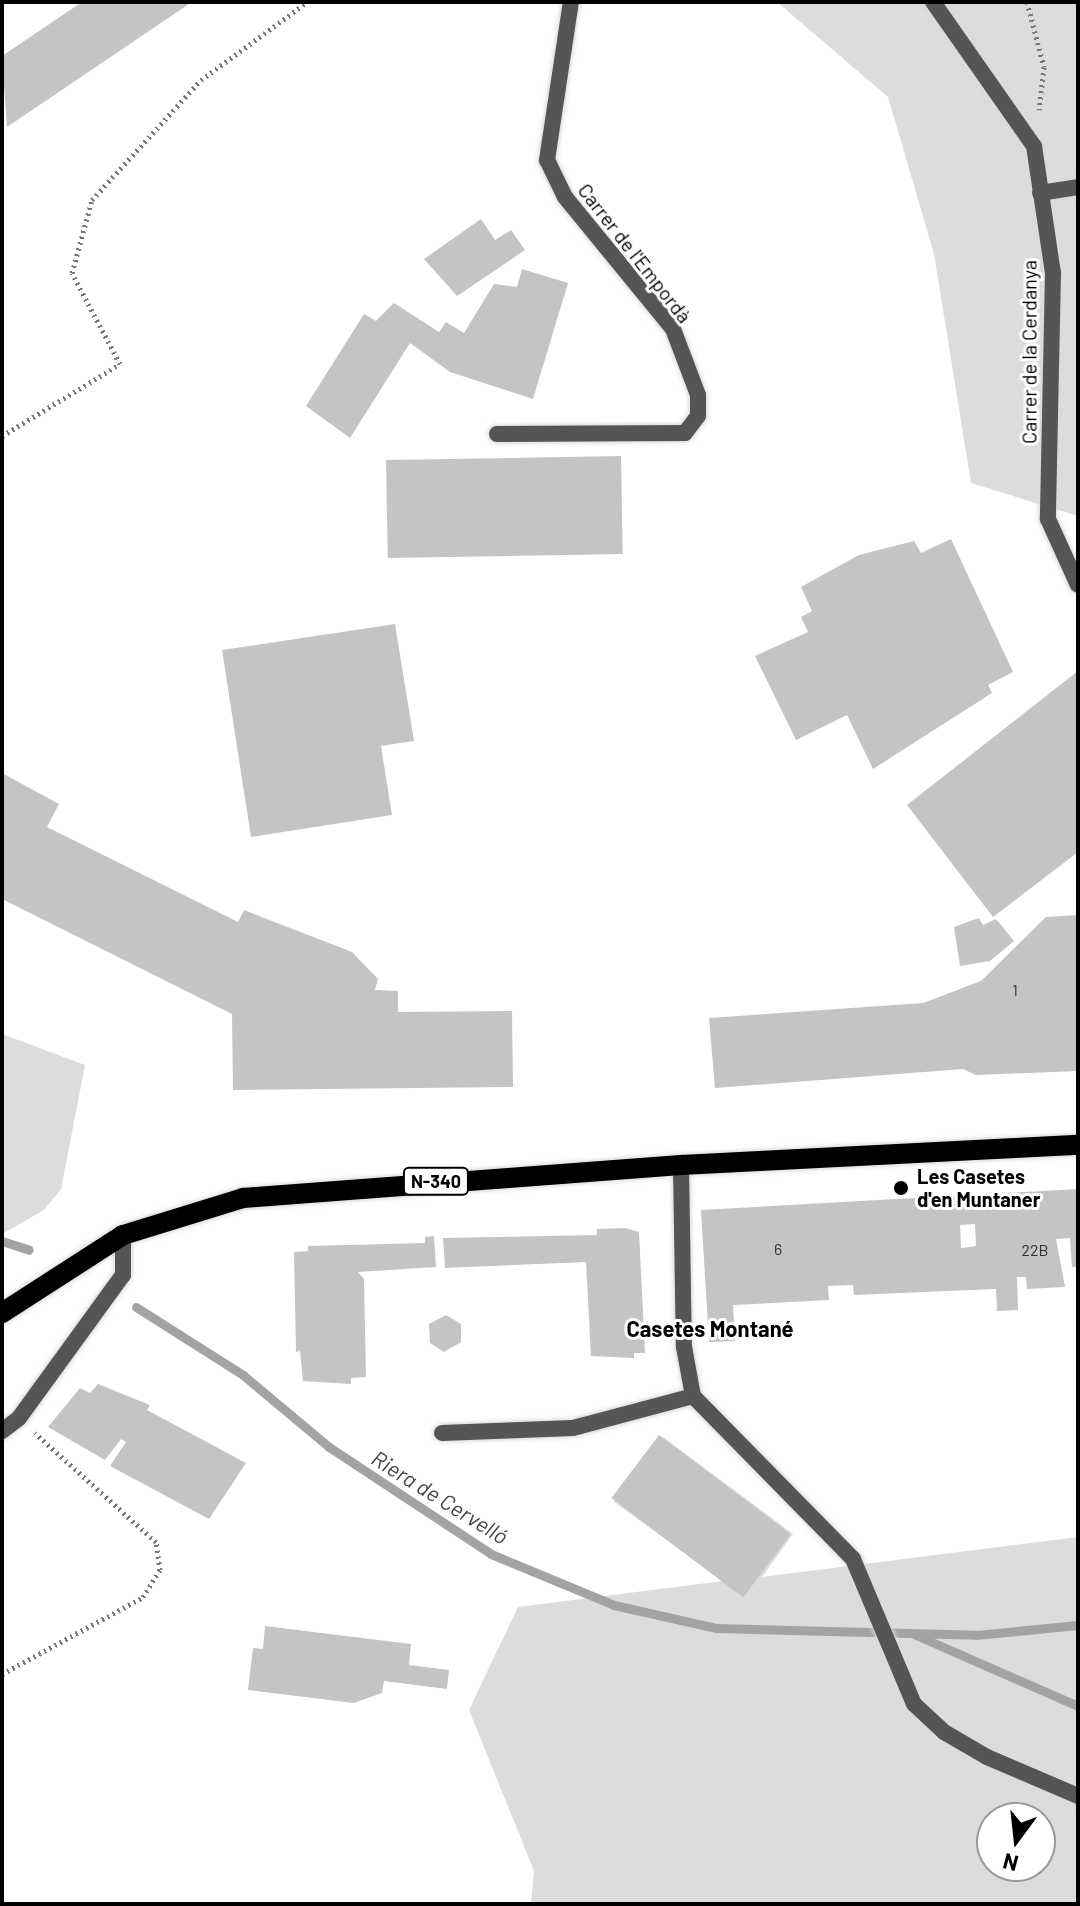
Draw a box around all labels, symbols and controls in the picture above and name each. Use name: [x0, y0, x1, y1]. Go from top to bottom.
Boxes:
street label: Carrer de l'Empordà: [573, 179, 697, 327]
street label: Carrer de la Cerdanya: [1017, 260, 1041, 444]
house number: 1: [1012, 980, 1018, 1000]
place label: Les Casetes d'en Muntaner: [917, 1164, 1040, 1211]
road number: N-340: [402, 1167, 470, 1195]
marker: Les Casetes d'en Muntaner: [892, 1179, 910, 1197]
house number: 6: [774, 1239, 782, 1259]
house number: 22B: [1021, 1240, 1049, 1260]
district label: Casetes Montané: [626, 1316, 794, 1342]
water label: Riera de Cervelló: [367, 1445, 513, 1549]
north arrow: [976, 1802, 1056, 1882]
text: N: [1000, 1849, 1021, 1878]

